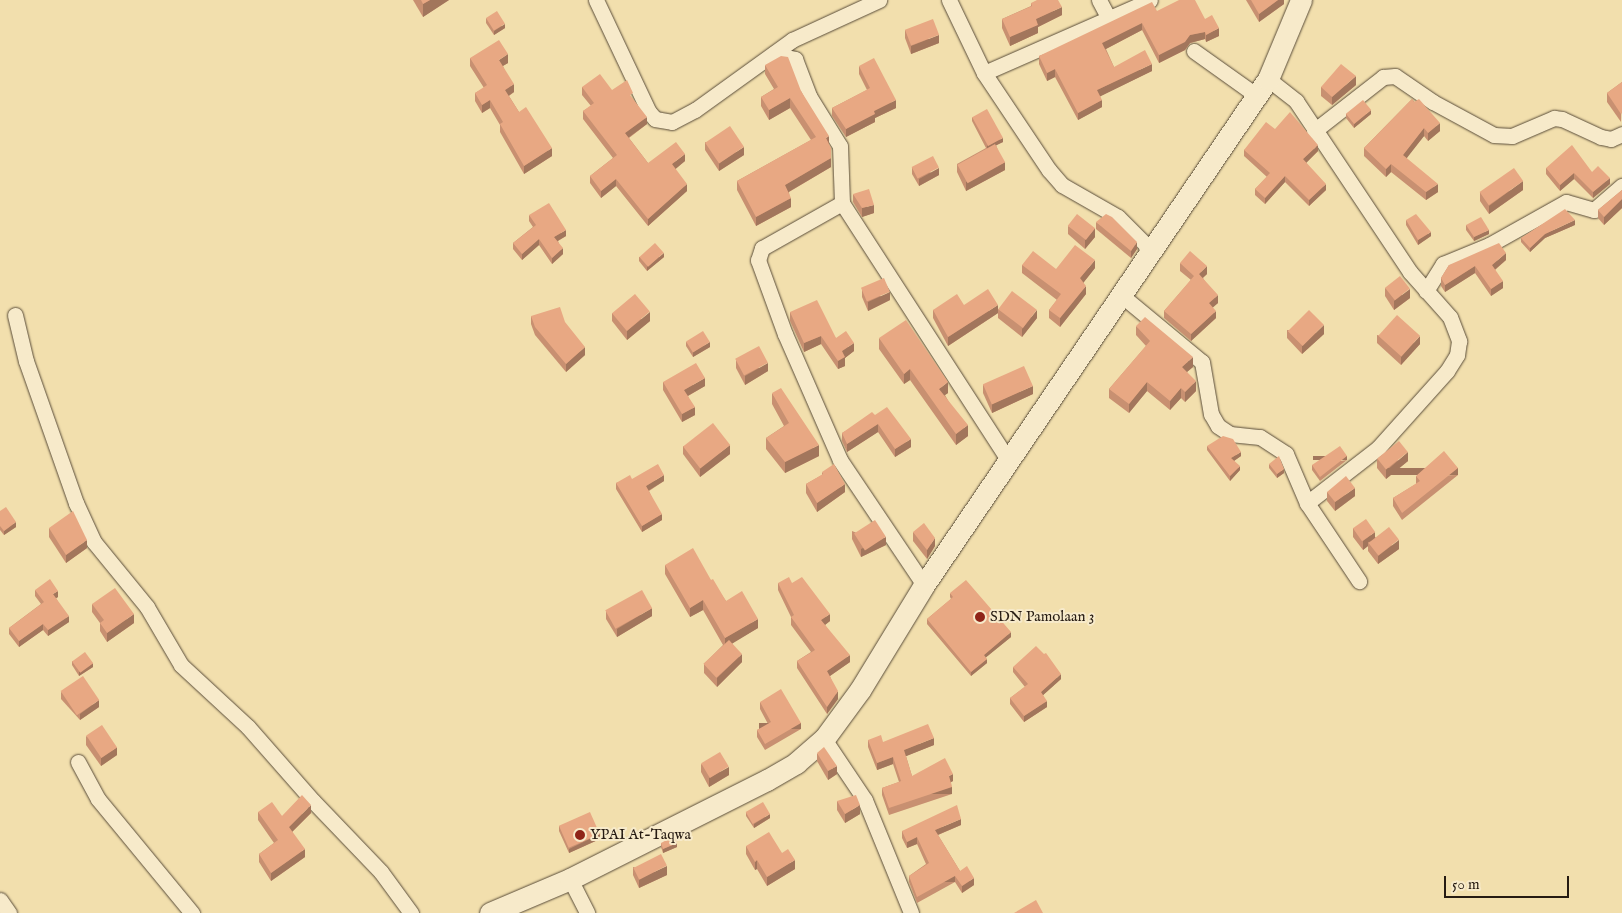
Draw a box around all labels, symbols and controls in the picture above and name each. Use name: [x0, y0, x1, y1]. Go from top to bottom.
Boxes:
place label: SDN Pamolaan 3: [990, 608, 1094, 626]
marker: SDN Pamolaan 3: [974, 611, 986, 623]
place label: YPAI At-Taqwa: [590, 826, 691, 844]
marker: YPAI At-Taqwa: [574, 829, 586, 841]
scale bar: [1447, 866, 1572, 898]
text: 50 m: [1452, 875, 1480, 894]

